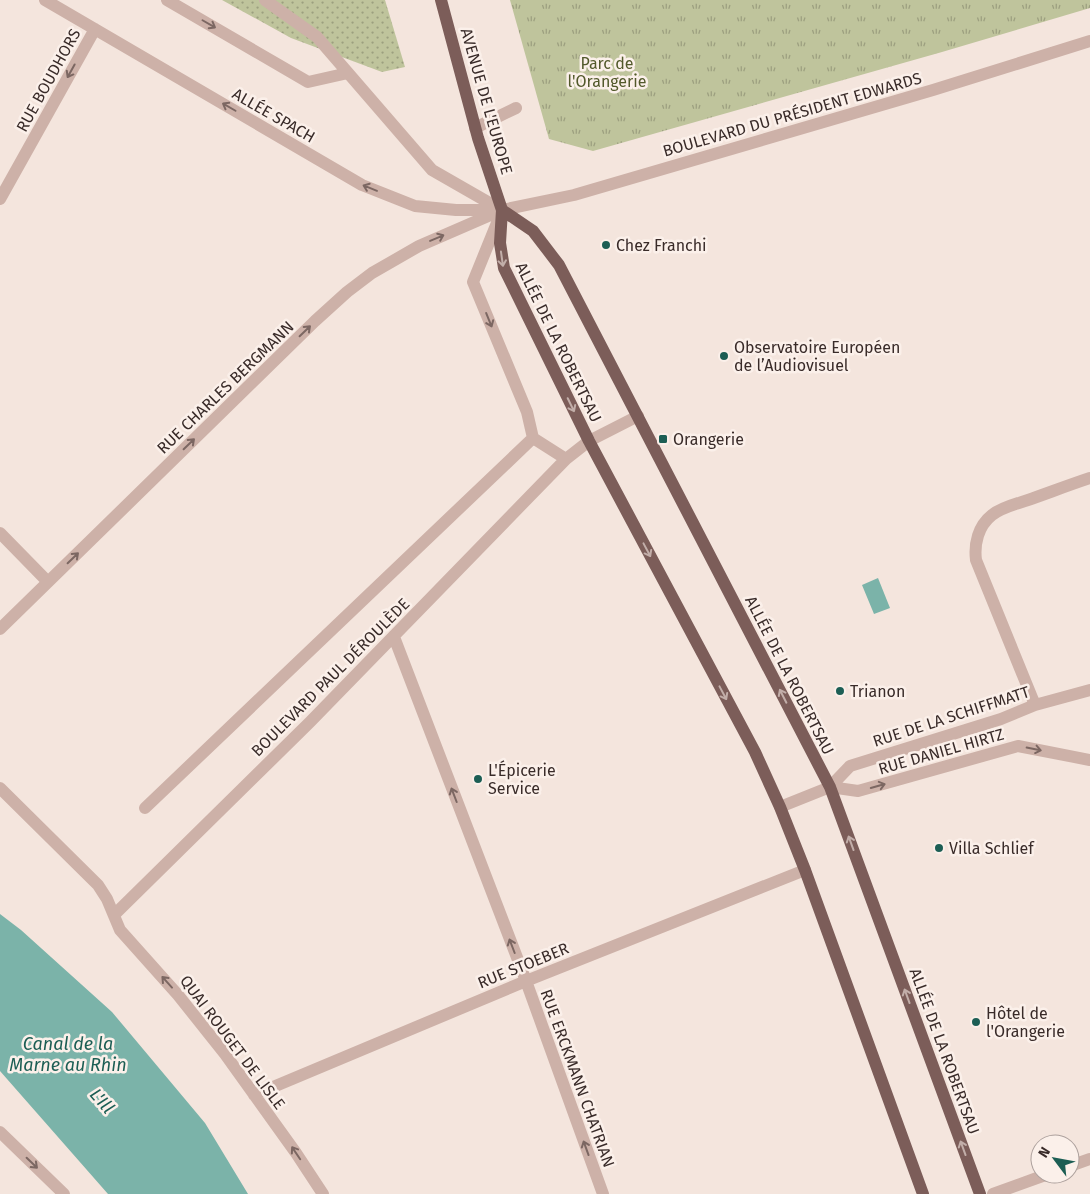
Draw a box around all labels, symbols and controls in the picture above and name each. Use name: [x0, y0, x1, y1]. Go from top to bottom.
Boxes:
one-way arrow: [202, 20, 216, 30]
street label: RUE BOUDHORS: [12, 25, 85, 135]
street label: AVENUE DE L'EUROPE: [457, 26, 517, 176]
park label: Parc de l'Orangerie: [568, 54, 646, 91]
one-way arrow: [66, 64, 76, 78]
street label: BOULEVARD DU PRÉSIDENT EDWARDS: [660, 67, 924, 161]
street label: ALLÉE SPACH: [229, 83, 319, 147]
one-way arrow: [223, 102, 237, 112]
one-way arrow: [363, 183, 378, 193]
one-way arrow: [429, 233, 444, 243]
place label: Chez Franchi: [616, 236, 707, 255]
marker: Chez Franchi: [600, 239, 612, 251]
one-way arrow: [498, 250, 508, 266]
street label: ALLÉE DE LA ROBERTSAU: [512, 259, 606, 425]
one-way arrow: [484, 312, 494, 327]
street label: RUE CHARLES BERGMANN: [153, 317, 298, 458]
one-way arrow: [299, 325, 311, 337]
place label: Observatoire Européen de l’Audiovisuel: [734, 338, 900, 375]
marker: Observatoire Européen de l’Audiovisuel: [718, 350, 730, 362]
one-way arrow: [567, 398, 577, 413]
place label: Orangerie: [673, 430, 744, 449]
marker: Orangerie: [657, 433, 669, 445]
one-way arrow: [183, 438, 195, 451]
one-way arrow: [642, 542, 652, 556]
one-way arrow: [66, 552, 79, 564]
street label: ALLÉE DE LA ROBERTSAU: [741, 592, 839, 758]
street label: BOULEVARD PAUL DÉROULÈDE: [247, 594, 413, 760]
place label: Trianon: [850, 682, 905, 701]
street label: RUE DE LA SCHIFFMATT: [870, 682, 1033, 751]
one-way arrow: [719, 685, 728, 700]
marker: Trianon: [834, 685, 846, 697]
one-way arrow: [778, 689, 787, 704]
street label: RUE DANIEL HIRTZ: [876, 724, 1006, 779]
one-way arrow: [1026, 744, 1042, 754]
place label: L'Épicerie Service: [488, 760, 556, 798]
marker: L'Épicerie Service: [472, 773, 484, 785]
one-way arrow: [869, 780, 885, 790]
one-way arrow: [449, 788, 458, 803]
one-way arrow: [846, 836, 855, 852]
place label: Villa Schlief: [949, 839, 1035, 858]
marker: Villa Schlief: [933, 842, 945, 854]
street label: RUE STOEBER: [475, 938, 572, 992]
one-way arrow: [507, 939, 516, 954]
street label: ALLÉE DE LA ROBERTSAU: [906, 965, 984, 1137]
street label: QUAI ROUGET DE LISLE: [176, 971, 289, 1113]
one-way arrow: [161, 975, 172, 988]
street label: RUE ERCKMANN CHATRIAN: [536, 987, 619, 1170]
one-way arrow: [902, 989, 911, 1004]
place label: Hôtel de l'Orangerie: [986, 1004, 1065, 1041]
marker: Hôtel de l'Orangerie: [970, 1016, 982, 1028]
water label: Canal de la Marne au Rhin: [9, 1033, 127, 1076]
water label: L'Ill: [85, 1084, 119, 1118]
north arrow: [1030, 1134, 1080, 1184]
one-way arrow: [581, 1141, 590, 1156]
one-way arrow: [958, 1141, 967, 1156]
text: N: [1035, 1144, 1054, 1161]
one-way arrow: [291, 1147, 301, 1161]
one-way arrow: [26, 1157, 39, 1169]

